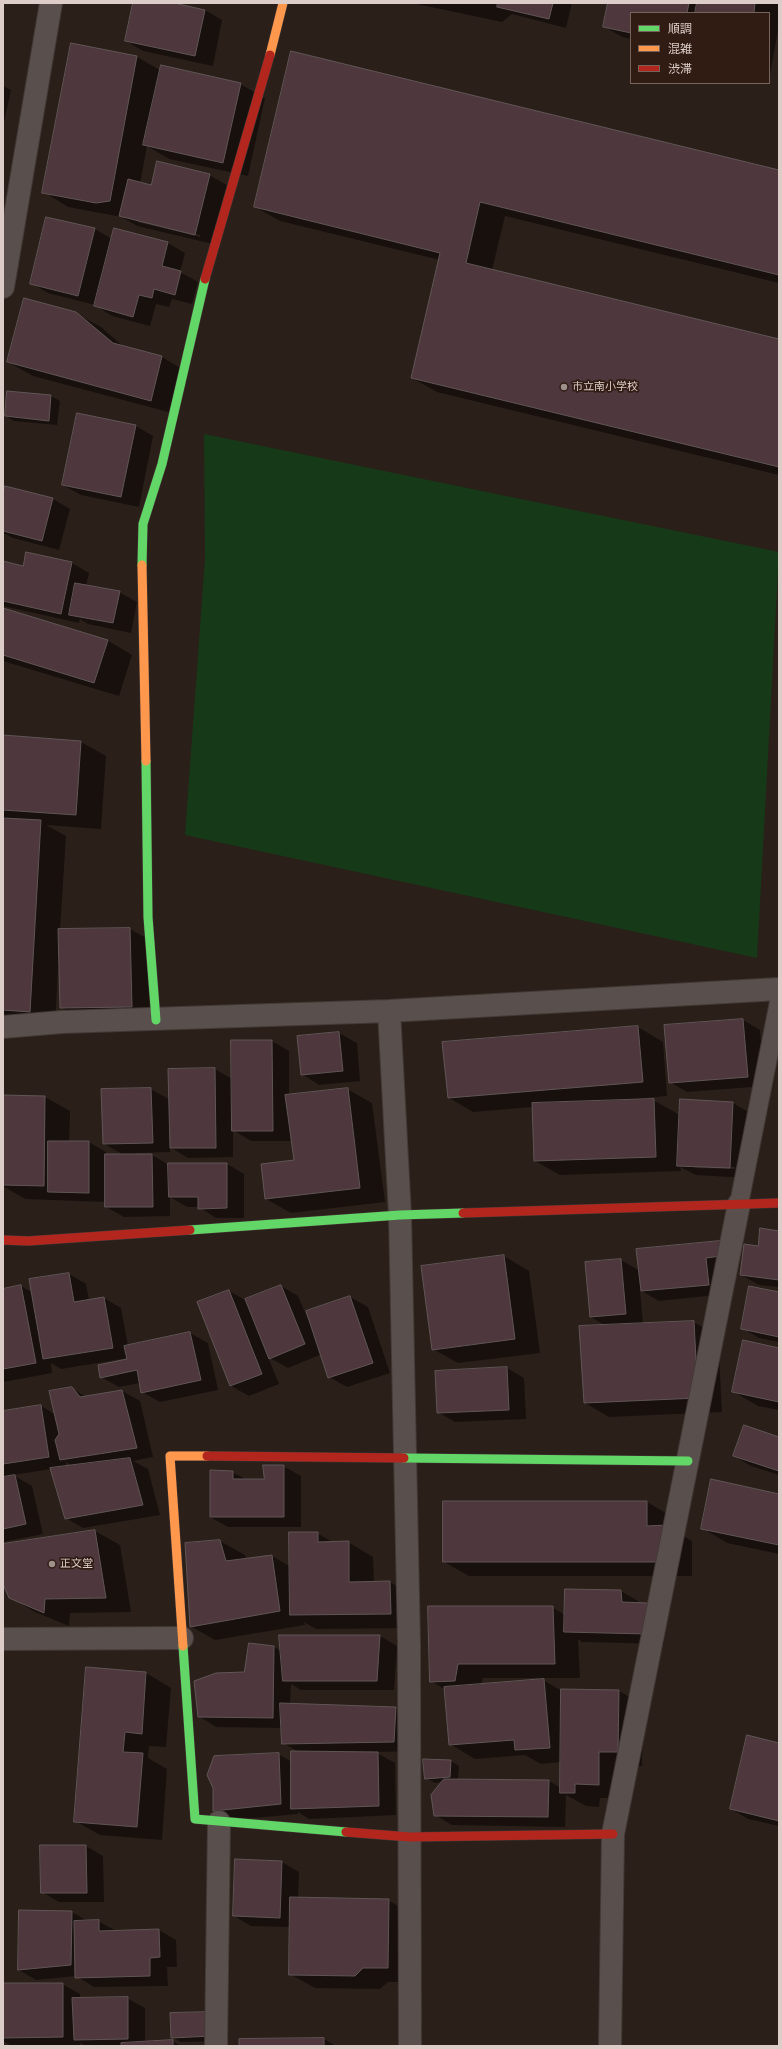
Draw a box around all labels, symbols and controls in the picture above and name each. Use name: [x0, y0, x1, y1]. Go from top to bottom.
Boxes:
legend: [630, 12, 770, 84]
text: 順調: [668, 20, 692, 37]
text: 混雑: [668, 40, 692, 57]
text: 渋滞: [668, 60, 692, 77]
place label: 市立南小学校: [572, 380, 638, 394]
marker: 市立南小学校: [559, 382, 569, 392]
place label: 正文堂: [60, 1557, 93, 1571]
marker: 正文堂: [47, 1559, 57, 1569]

